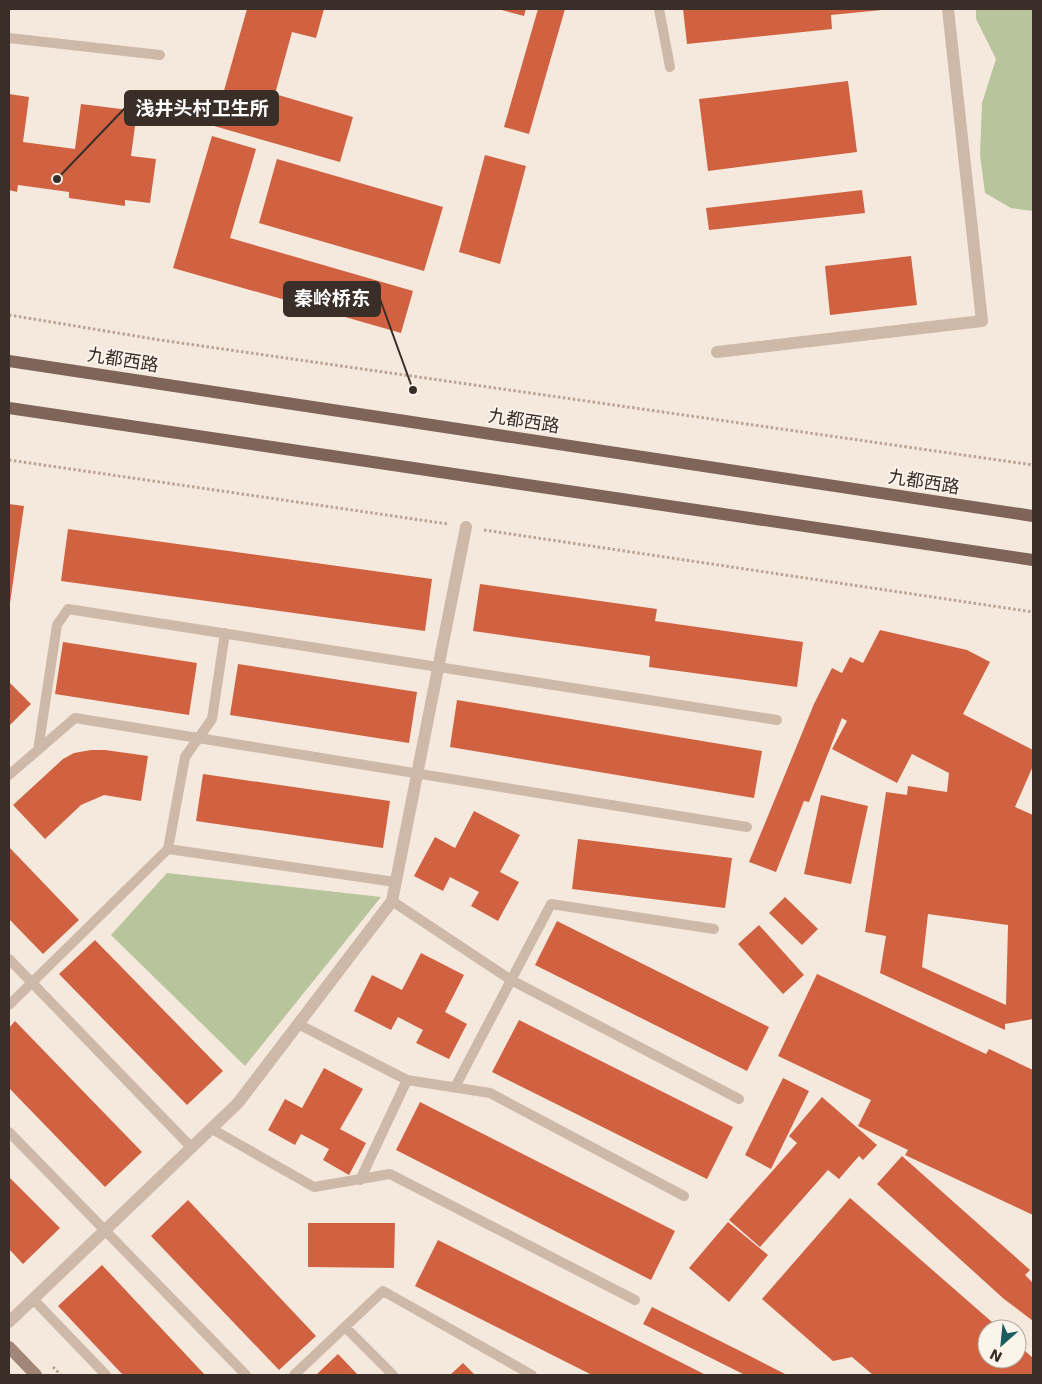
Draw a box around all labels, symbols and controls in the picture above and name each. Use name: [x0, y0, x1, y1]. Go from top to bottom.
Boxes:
callout: 浅井头村卫生所: [125, 91, 278, 125]
text: 浅井头村卫生所: [135, 97, 269, 119]
callout: 秦岭桥东: [284, 282, 380, 316]
text: 秦岭桥东: [294, 287, 370, 309]
street label: 九都西路: [86, 344, 160, 376]
street label: 九都西路: [487, 405, 561, 437]
street label: 九都西路: [887, 466, 961, 498]
north arrow: [977, 1319, 1027, 1369]
text: N: [987, 1346, 1005, 1365]

